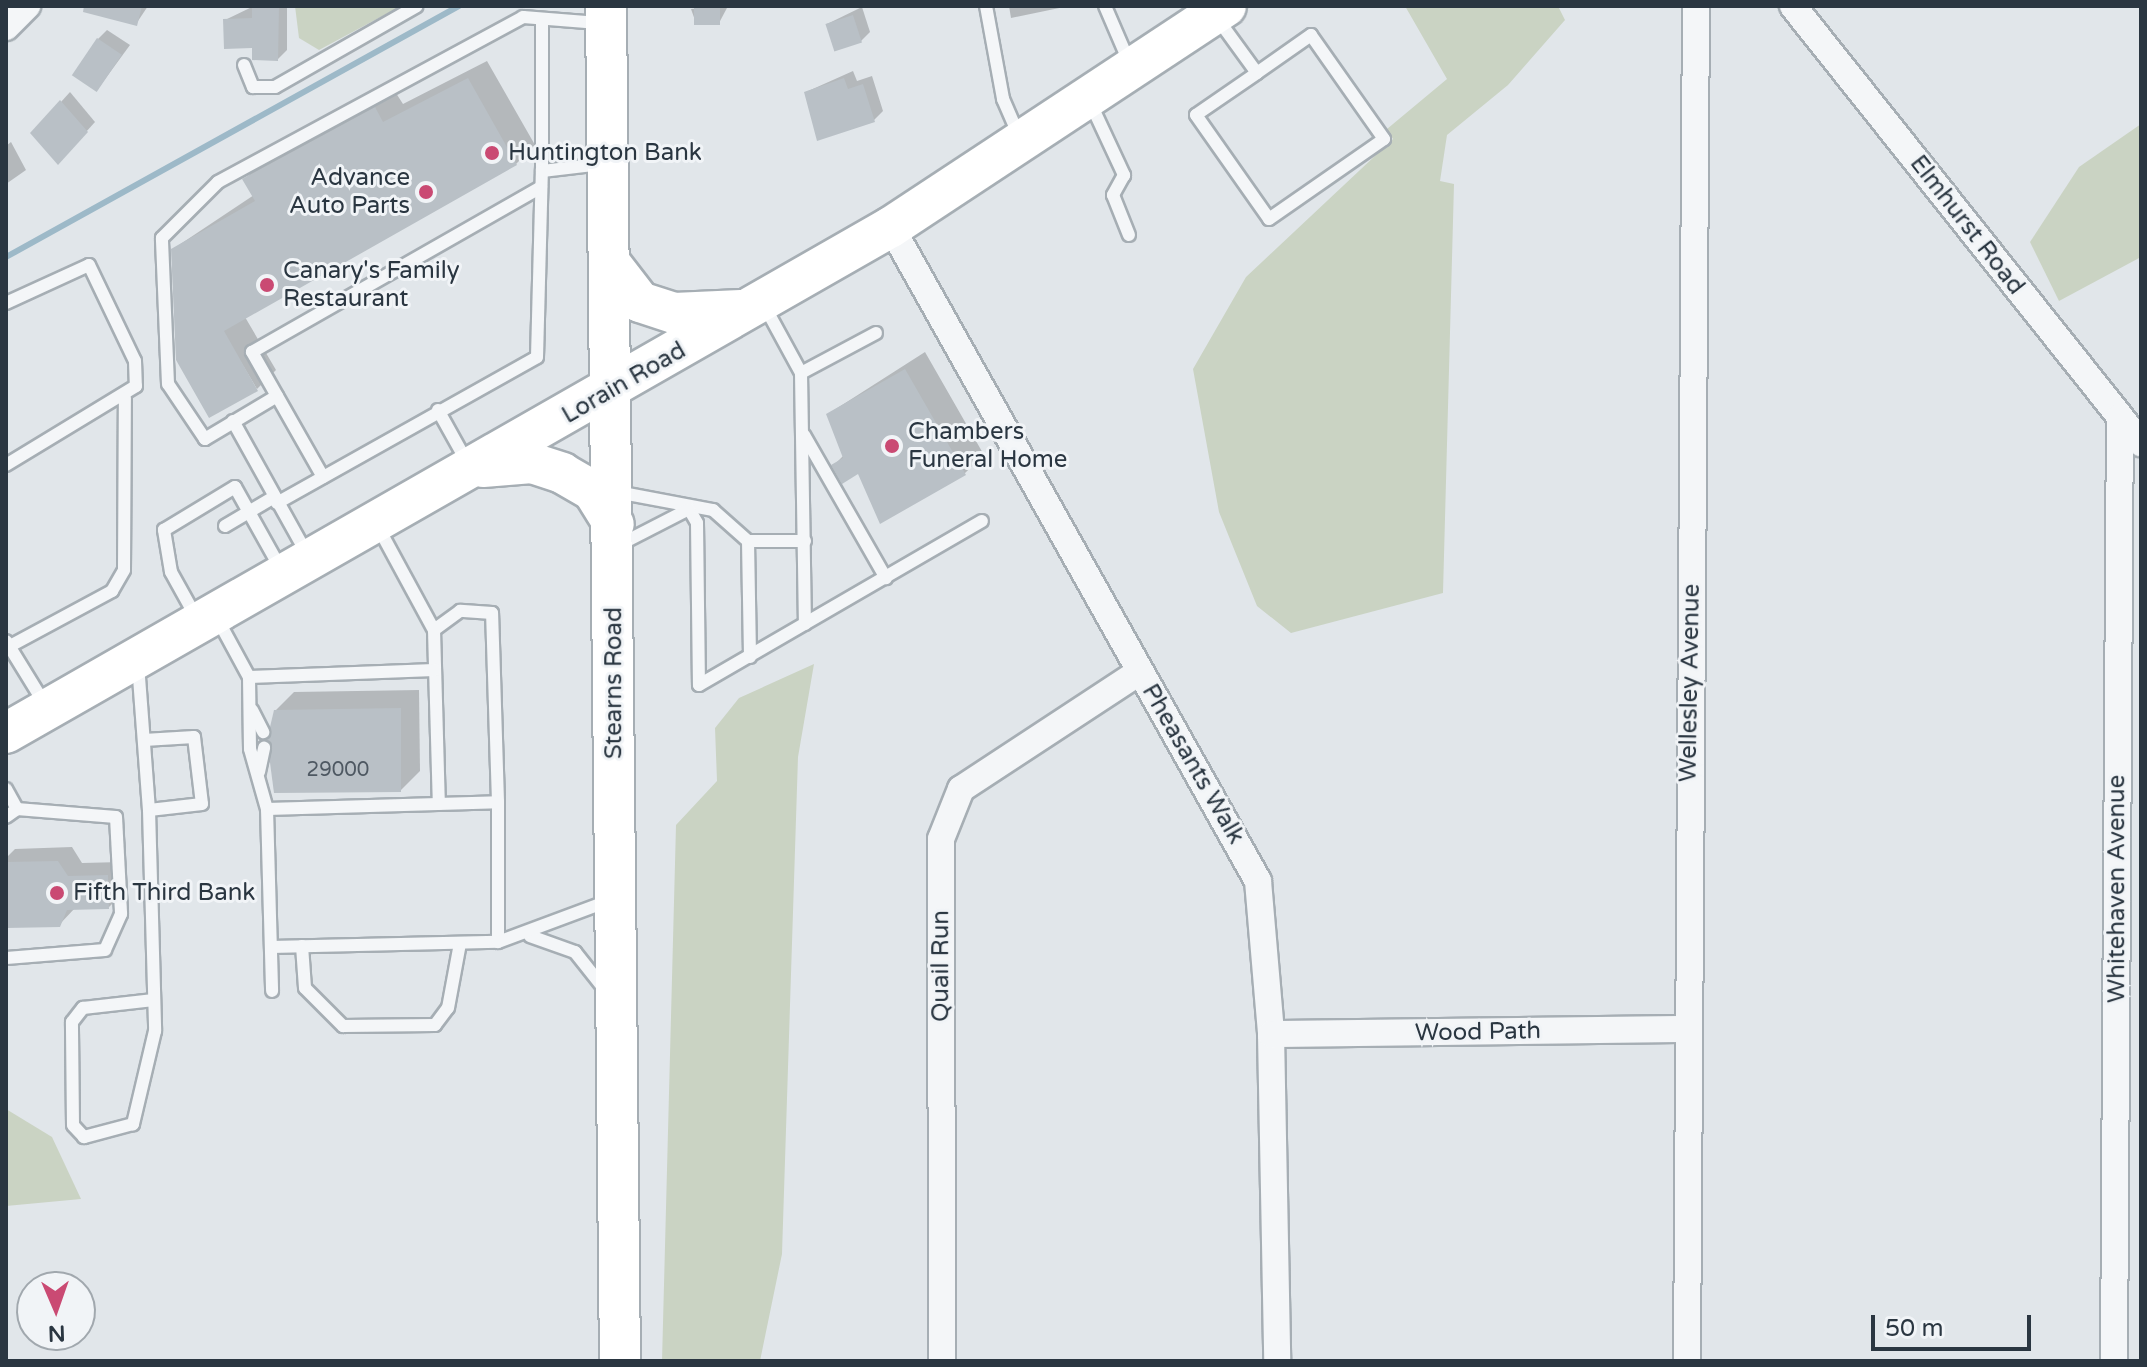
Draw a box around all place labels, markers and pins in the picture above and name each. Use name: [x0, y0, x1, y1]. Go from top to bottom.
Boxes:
place label: Huntington Bank: [508, 139, 702, 167]
marker: Huntington Bank: [483, 144, 501, 162]
place label: Advance Auto Parts: [289, 164, 410, 220]
marker: Advance Auto Parts: [417, 183, 435, 201]
place label: Canary's Family Restaurant: [283, 257, 460, 313]
marker: Canary's Family Restaurant: [258, 276, 276, 294]
place label: Chambers Funeral Home: [908, 418, 1067, 474]
marker: Chambers Funeral Home: [883, 437, 901, 455]
place label: Fifth Third Bank: [73, 879, 255, 907]
marker: Fifth Third Bank: [48, 884, 66, 902]

